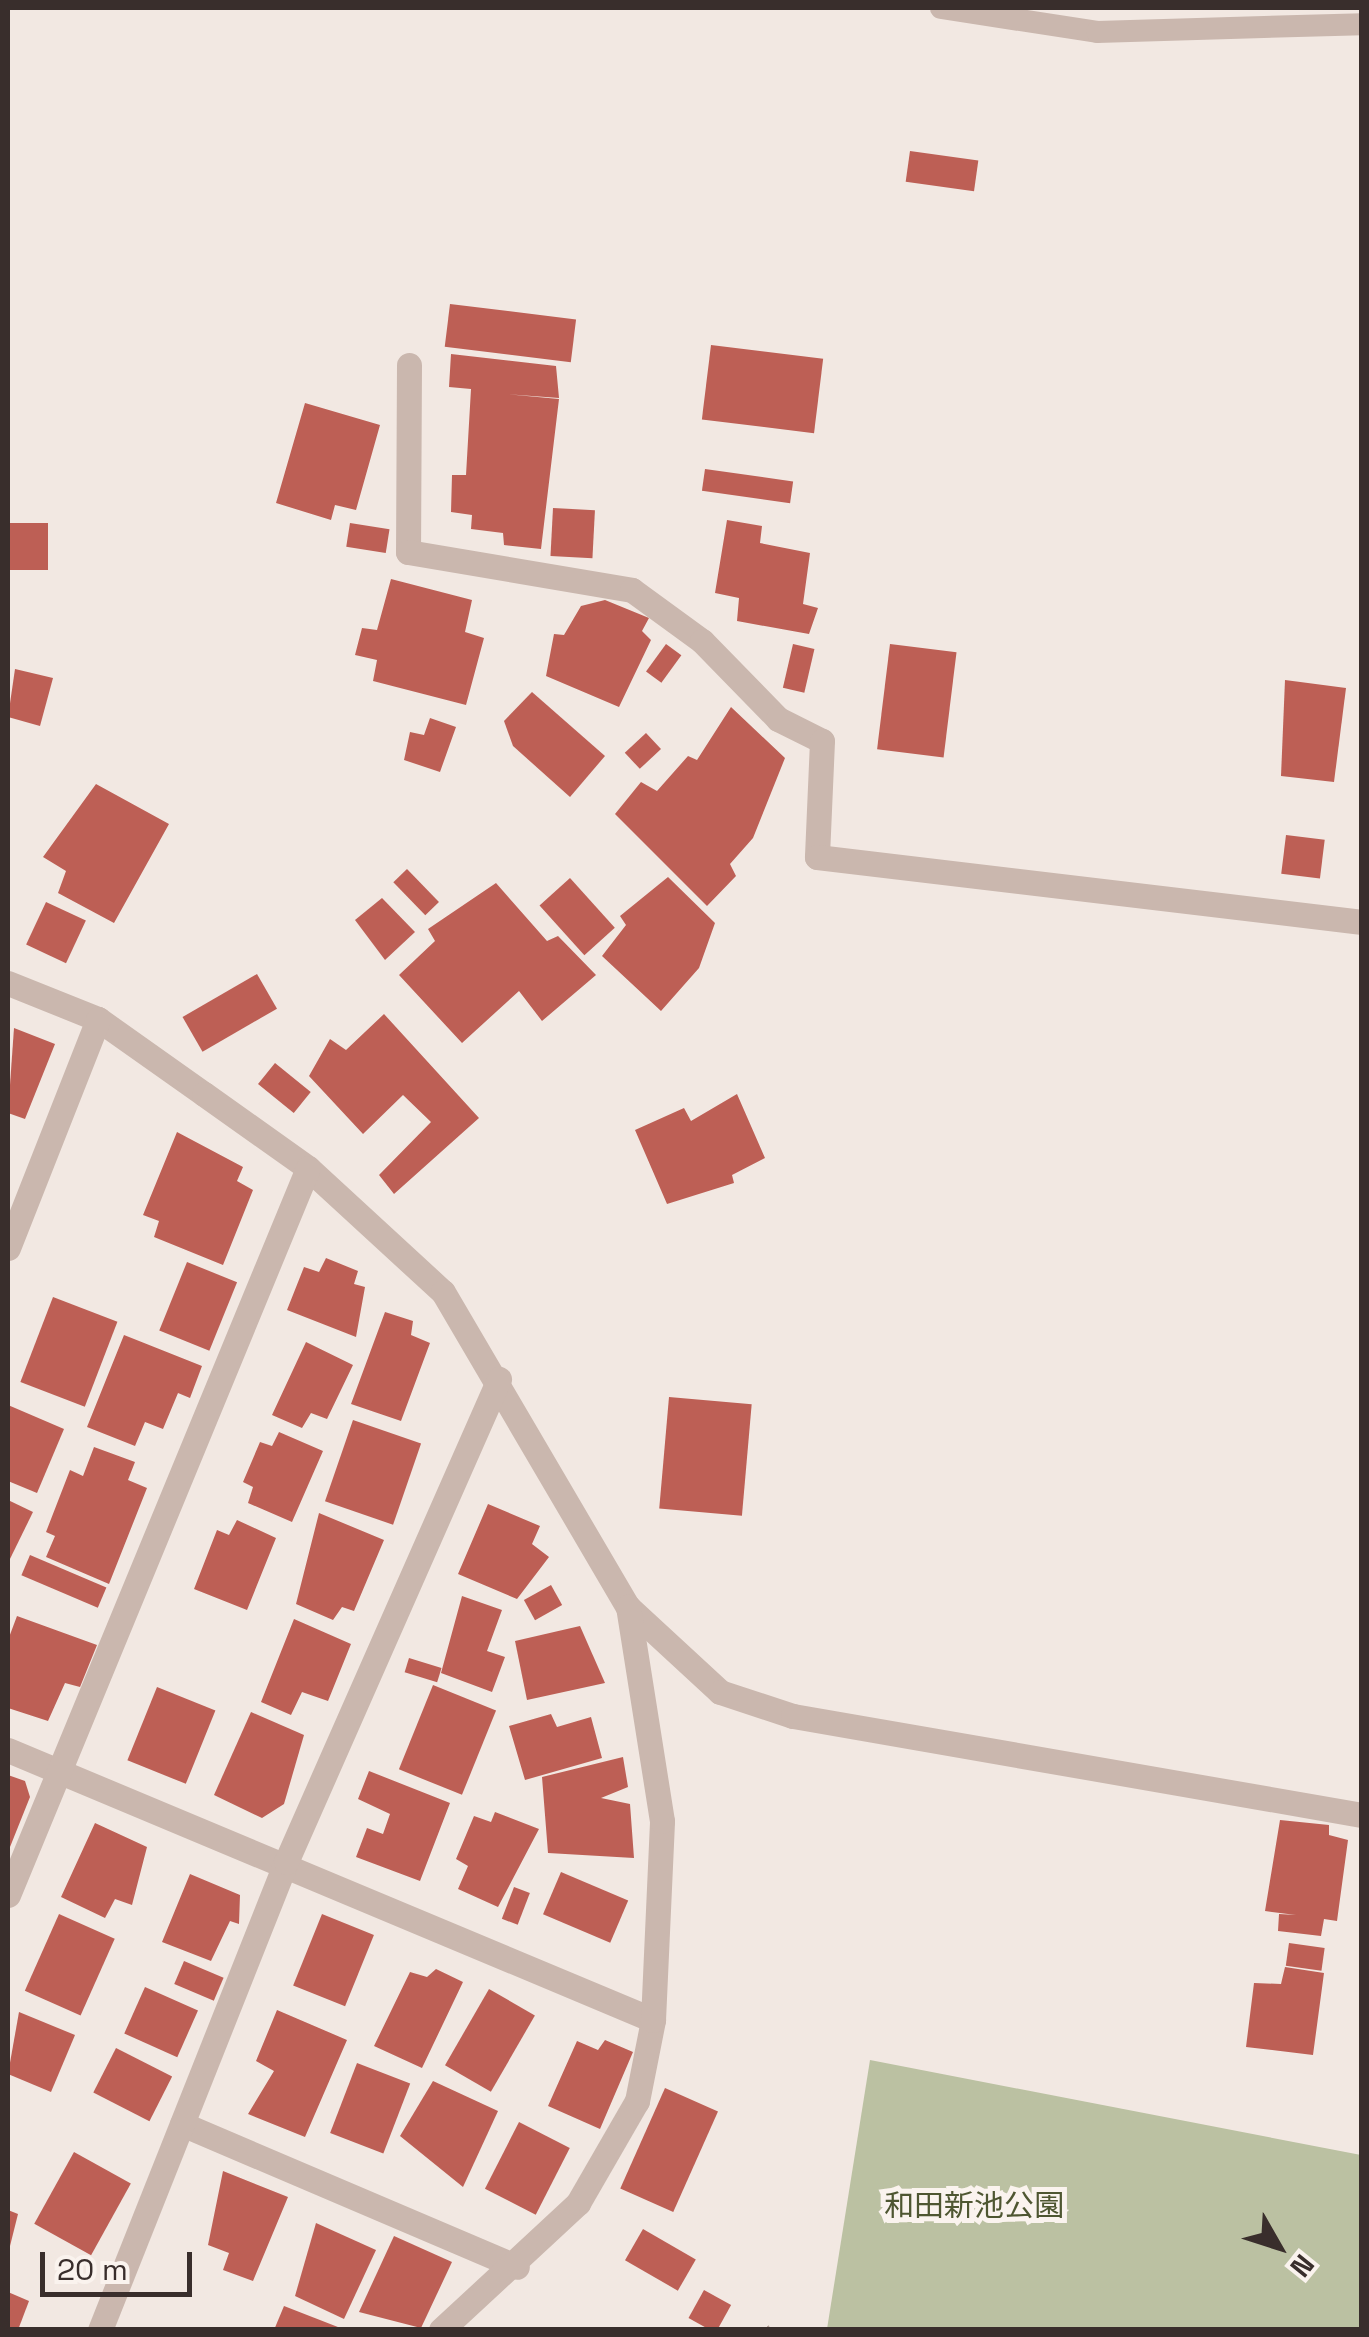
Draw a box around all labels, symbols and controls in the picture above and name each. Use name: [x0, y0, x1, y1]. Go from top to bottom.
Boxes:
park label: 和田新池公園: [884, 2188, 1064, 2224]
north arrow: [1229, 2197, 1329, 2297]
scale bar: [45, 2232, 198, 2294]
text: N: [1282, 2247, 1322, 2284]
text: 20 m: [57, 2250, 128, 2289]

